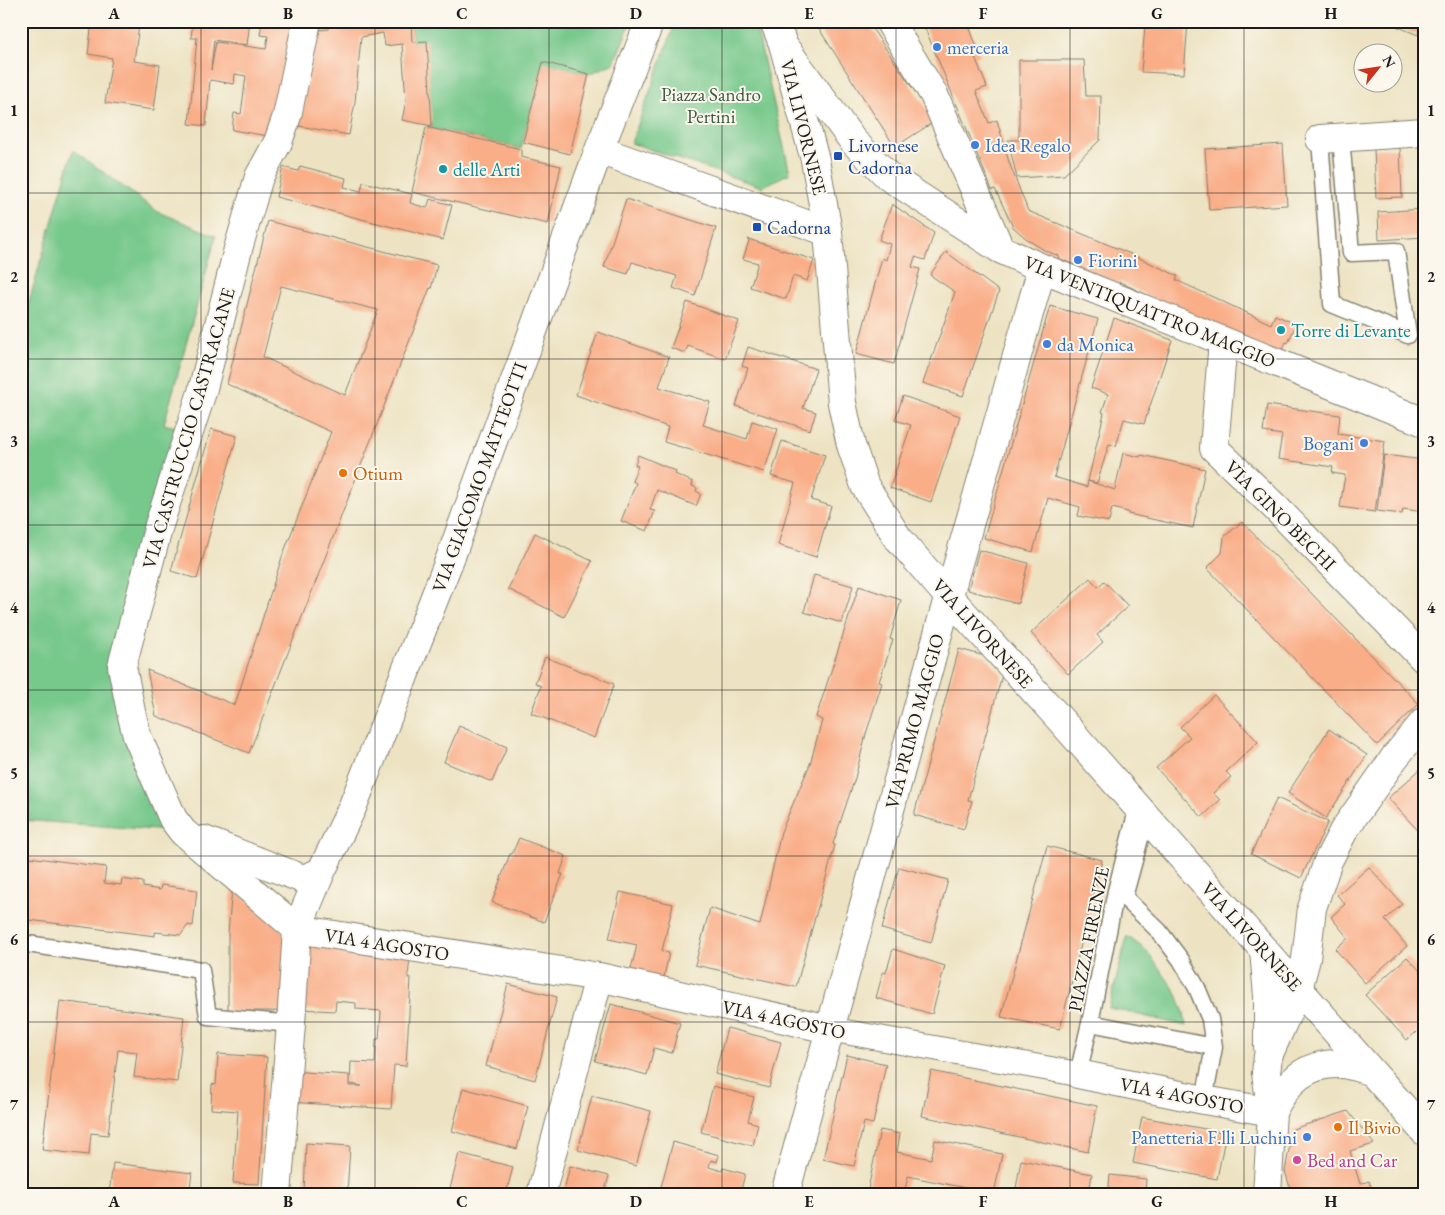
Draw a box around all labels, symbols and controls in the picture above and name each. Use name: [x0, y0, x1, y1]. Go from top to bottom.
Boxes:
text: A: [107, 3, 120, 24]
text: B: [283, 3, 293, 24]
text: C: [456, 3, 468, 24]
text: D: [630, 3, 642, 24]
text: E: [804, 3, 814, 24]
text: F: [979, 3, 988, 24]
text: G: [1151, 3, 1163, 24]
text: H: [1325, 3, 1338, 24]
place label: merceria: [947, 35, 1009, 60]
marker: merceria: [931, 41, 943, 53]
north arrow: [1352, 42, 1402, 92]
text: N: [1379, 52, 1400, 71]
street label: VIA LIVORNESE: [775, 57, 833, 198]
park label: Piazza Sandro Pertini: [661, 82, 761, 129]
text: 1: [10, 100, 18, 121]
text: 1: [1427, 100, 1435, 121]
place label: Livornese Cadorna: [848, 133, 918, 180]
place label: Idea Regalo: [985, 133, 1071, 158]
marker: Idea Regalo: [969, 139, 981, 151]
marker: Livornese Cadorna: [832, 150, 844, 162]
place label: delle Arti: [453, 157, 521, 182]
marker: delle Arti: [437, 163, 449, 175]
place label: Cadorna: [767, 215, 831, 240]
marker: Cadorna: [751, 221, 763, 233]
place label: Fiorini: [1088, 248, 1138, 273]
street label: VIA VENTIQUATTRO MAGGIO: [1020, 249, 1279, 374]
marker: Fiorini: [1072, 254, 1084, 266]
text: 2: [10, 266, 19, 287]
text: 2: [1427, 266, 1436, 287]
street label: VIA CASTRUCCIO CASTRACANE: [136, 284, 241, 572]
place label: Torre di Levante: [1291, 318, 1411, 343]
marker: Torre di Levante: [1275, 324, 1287, 336]
place label: da Monica: [1057, 332, 1134, 357]
marker: da Monica: [1041, 338, 1053, 350]
street label: VIA GIACOMO MATTEOTTI: [426, 358, 533, 596]
text: 3: [10, 431, 18, 452]
place label: Bogani: [1303, 431, 1354, 456]
text: 3: [1427, 431, 1435, 452]
marker: Bogani: [1358, 437, 1370, 449]
street label: VIA GINO BECHI: [1220, 455, 1342, 577]
place label: Otium: [353, 461, 403, 486]
marker: Otium: [337, 467, 349, 479]
street label: VIA LIVORNESE: [927, 573, 1039, 694]
text: 4: [10, 597, 19, 618]
text: 4: [1427, 597, 1436, 618]
street label: VIA PRIMO MAGGIO: [879, 631, 950, 812]
text: 5: [10, 763, 18, 784]
text: 5: [1427, 763, 1435, 784]
street label: PIAZZA FIRENZE: [1062, 864, 1115, 1014]
street label: VIA LIVORNESE: [1196, 876, 1308, 997]
street label: VIA 4 AGOSTO: [323, 922, 451, 967]
text: 6: [10, 929, 19, 950]
text: 6: [1427, 929, 1436, 950]
street label: VIA 4 AGOSTO: [720, 994, 848, 1045]
street label: VIA 4 AGOSTO: [1118, 1071, 1246, 1120]
text: 7: [10, 1094, 19, 1115]
text: 7: [1427, 1094, 1436, 1115]
place label: Il Bivio: [1348, 1115, 1401, 1140]
marker: Il Bivio: [1332, 1121, 1344, 1133]
place label: Panetteria F.lli Luchini: [1131, 1125, 1297, 1150]
marker: Panetteria F.lli Luchini: [1301, 1131, 1313, 1143]
place label: Bed and Car: [1307, 1148, 1398, 1173]
marker: Bed and Car: [1291, 1154, 1303, 1166]
text: A: [107, 1191, 120, 1212]
text: B: [283, 1191, 293, 1212]
text: C: [456, 1191, 468, 1212]
text: D: [630, 1191, 642, 1212]
text: E: [804, 1191, 814, 1212]
text: F: [979, 1191, 988, 1212]
text: G: [1151, 1191, 1163, 1212]
text: H: [1325, 1191, 1338, 1212]

